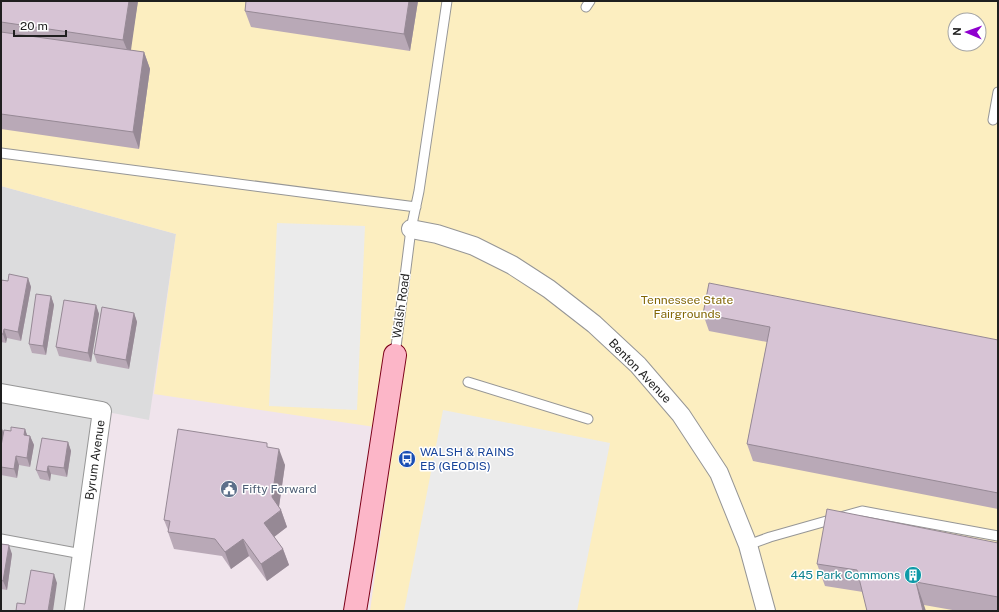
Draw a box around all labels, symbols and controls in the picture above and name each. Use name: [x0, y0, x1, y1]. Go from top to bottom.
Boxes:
scale bar: [14, 12, 66, 38]
north arrow: [947, 12, 987, 52]
text: 20 m: [20, 19, 48, 33]
text: N: [951, 27, 963, 36]
street label: Walsh Road: [390, 273, 412, 339]
park label: Tennessee State Fairgrounds: [641, 293, 733, 321]
street label: Benton Avenue: [606, 336, 674, 406]
street label: Byrum Avenue: [82, 419, 108, 501]
place label: WALSH & RAINS EB (GEODIS): [420, 445, 514, 473]
bus stop icon: WALSH & RAINS EB (GEODIS): [397, 449, 417, 469]
public building icon: Fifty Forward: [219, 479, 239, 499]
place label: Fifty Forward: [242, 482, 317, 496]
building icon: 445 Park Commons: [903, 565, 923, 585]
place label: 445 Park Commons: [790, 568, 900, 582]

